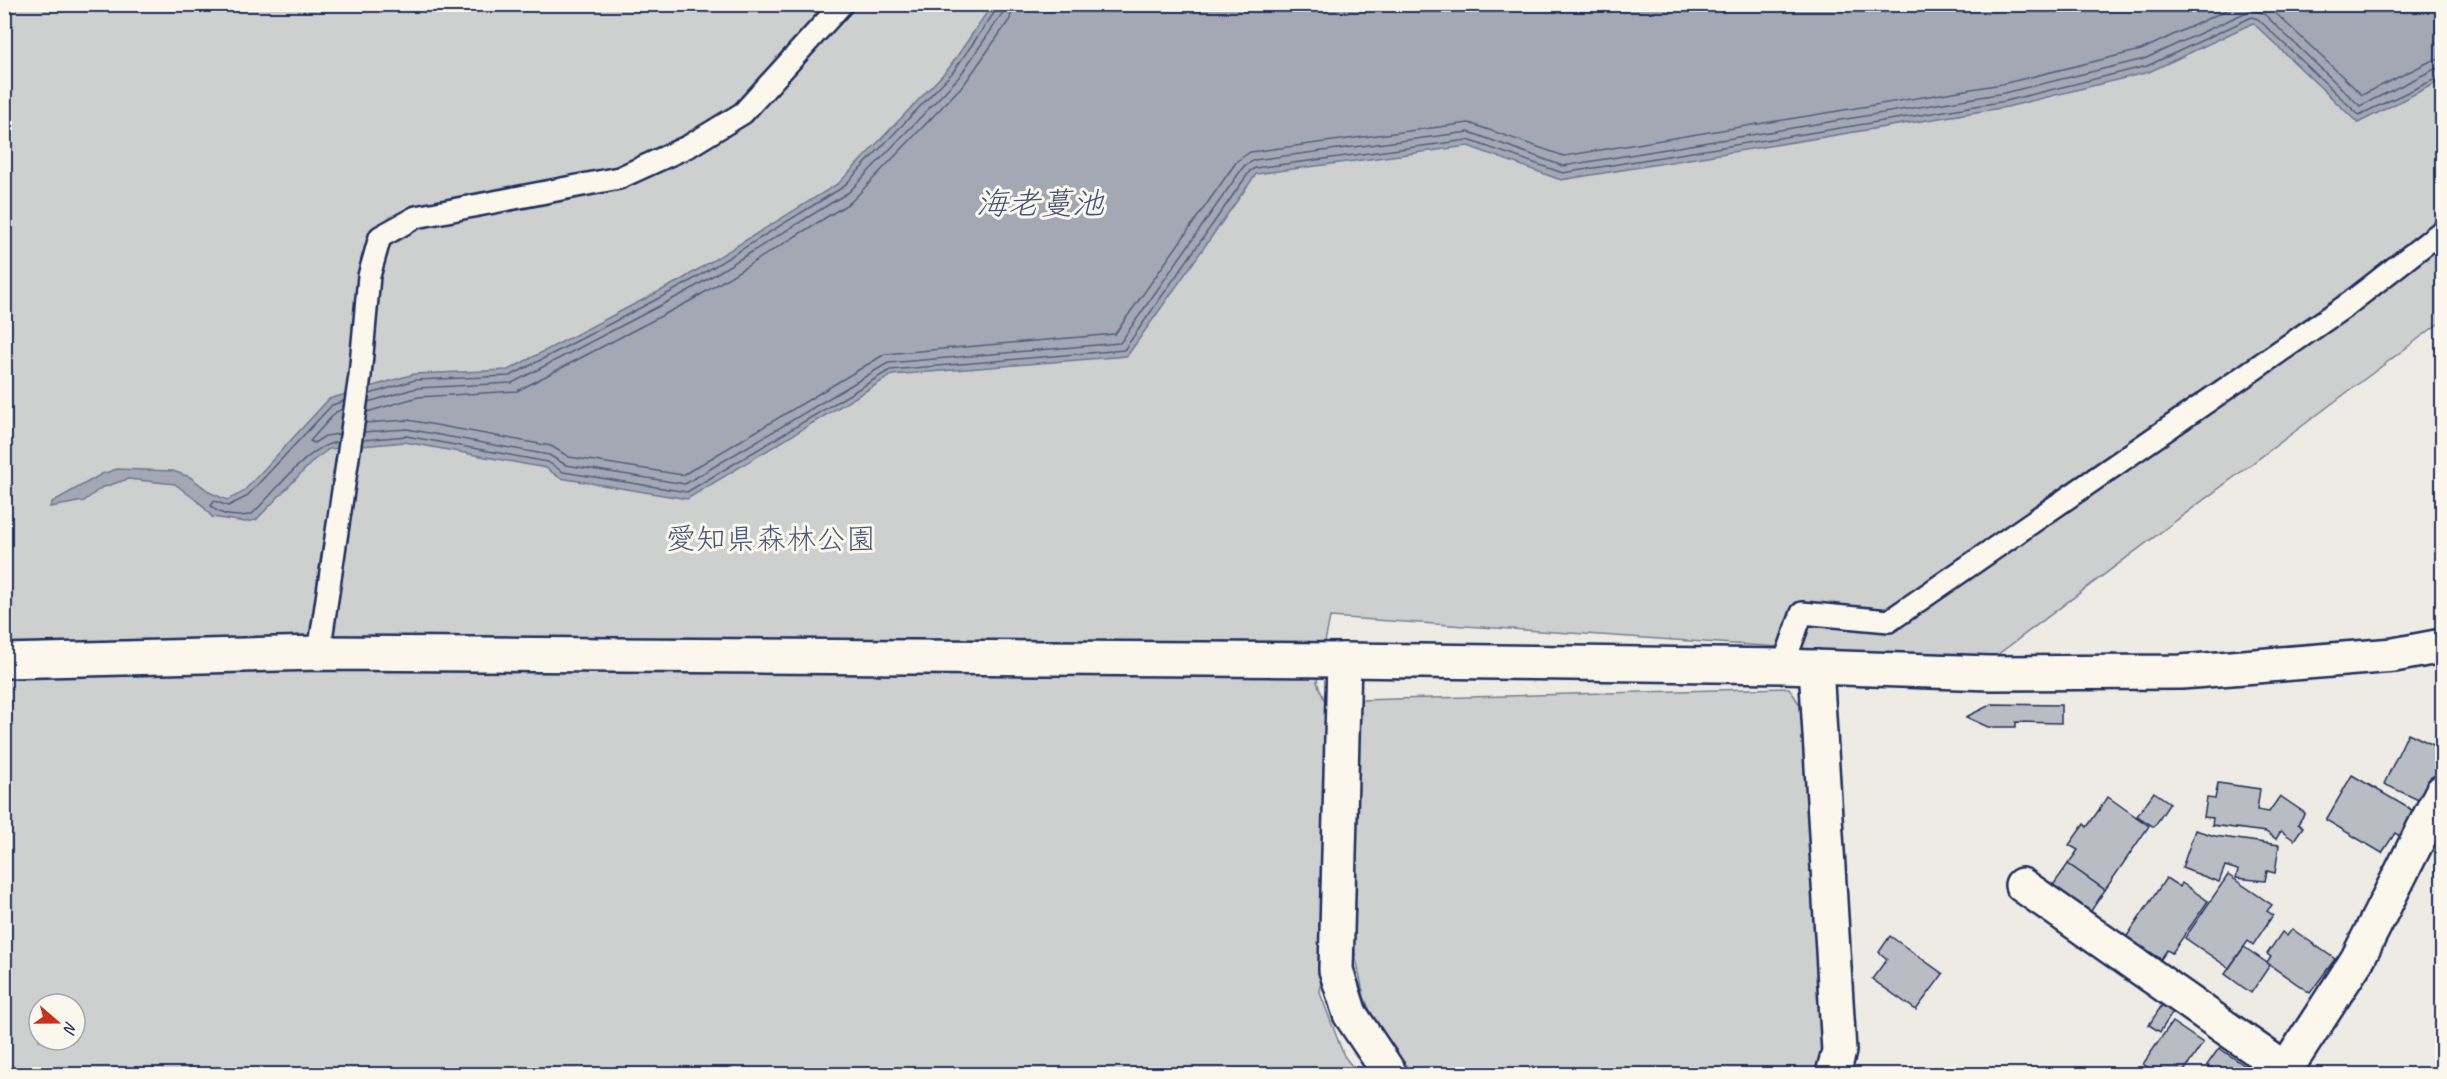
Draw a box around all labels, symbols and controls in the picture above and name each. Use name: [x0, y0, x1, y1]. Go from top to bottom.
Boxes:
water label: 海老蔓池: [976, 183, 1105, 224]
park label: 愛知県森林公園: [666, 520, 876, 558]
north arrow: [27, 992, 87, 1052]
text: N: [58, 1019, 81, 1038]

